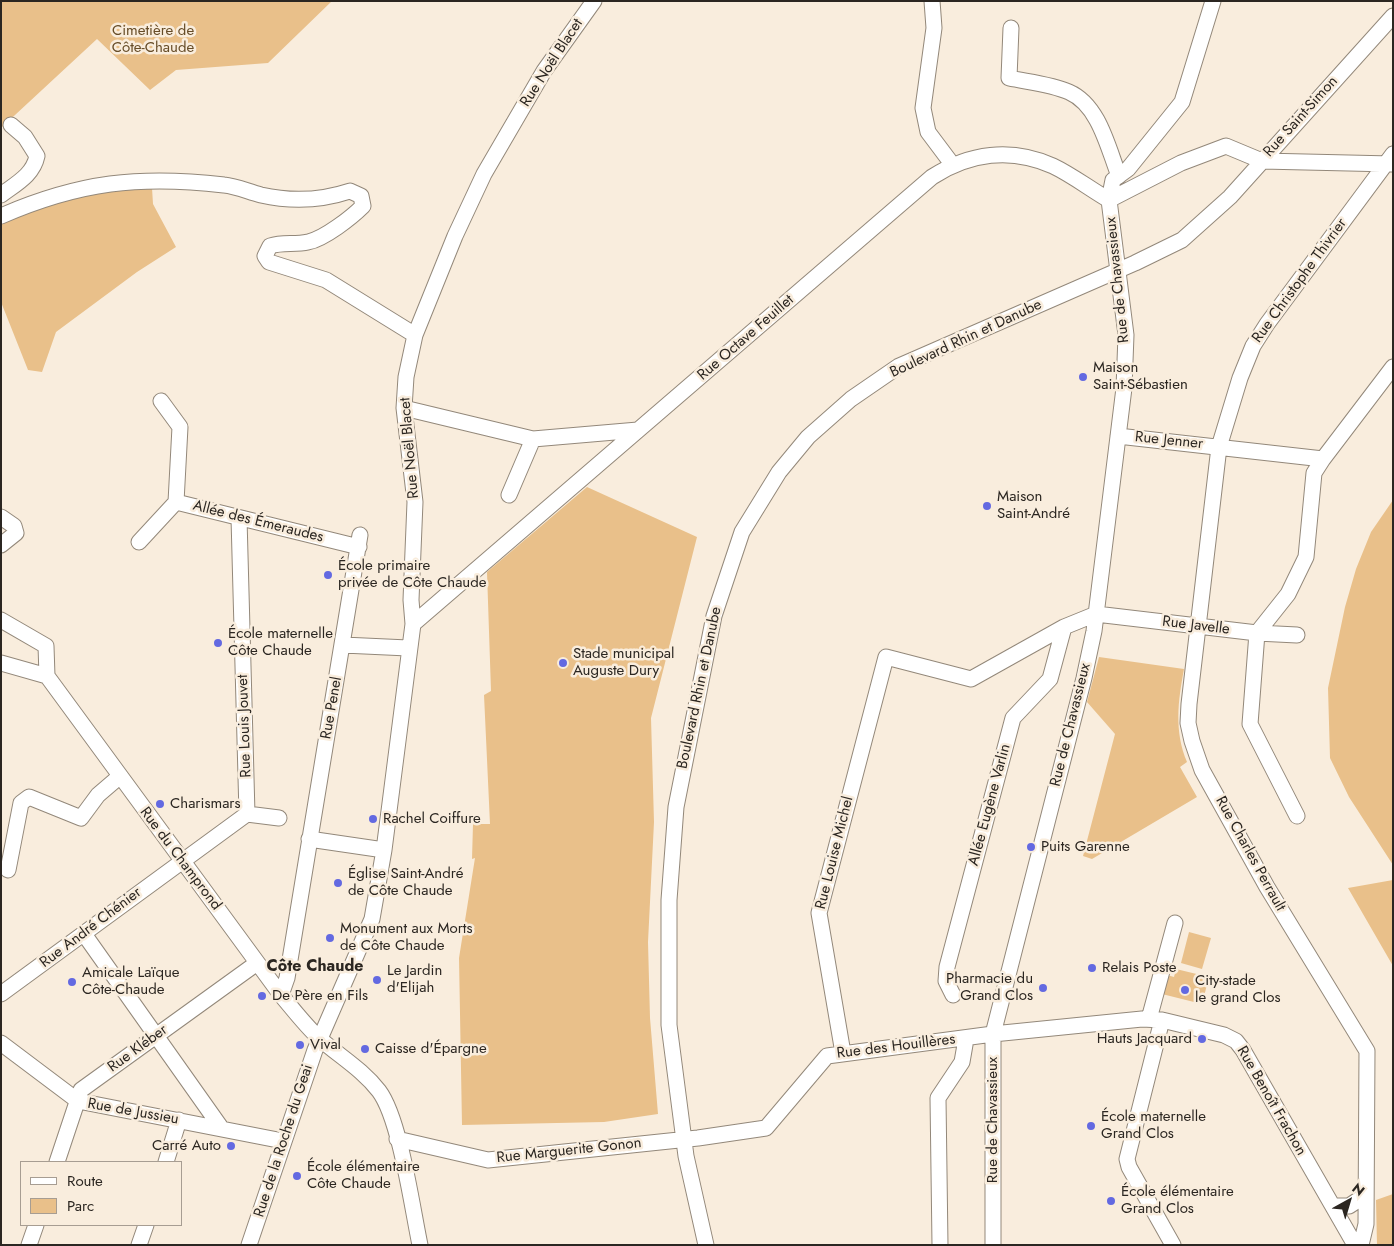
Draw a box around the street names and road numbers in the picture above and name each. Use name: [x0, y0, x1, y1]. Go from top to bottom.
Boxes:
street label: Rue Noël Blacet: [517, 16, 587, 110]
street label: Rue Saint-Simon: [1260, 73, 1342, 161]
street label: Rue Christophe Thivrier: [1249, 215, 1351, 347]
street label: Rue de Chavassieux: [1102, 216, 1134, 344]
street label: Rue Octave Feuillet: [694, 291, 798, 385]
street label: Boulevard Rhin et Danube: [887, 296, 1045, 382]
street label: Rue Noël Blacet: [397, 397, 423, 499]
street label: Rue Jenner: [1134, 428, 1204, 454]
street label: Allée des Émeraudes: [191, 497, 325, 547]
street label: Boulevard Rhin et Danube: [674, 605, 726, 771]
street label: Rue Javelle: [1161, 613, 1231, 639]
street label: Rue de Chavassieux: [1047, 662, 1095, 788]
street label: Rue Louis Jouvet: [234, 674, 256, 778]
street label: Rue Penel: [318, 675, 346, 741]
street label: Allée Eugène Varlin: [965, 742, 1015, 868]
street label: Rue Charles Perrault: [1211, 793, 1289, 915]
street label: Rue Louise Michel: [812, 795, 858, 911]
street label: Rue du Champrond: [135, 804, 225, 914]
street label: Rue André Chénier: [37, 884, 145, 972]
street label: Rue Kléber: [105, 1021, 171, 1077]
street label: Rue des Houillères: [836, 1031, 956, 1063]
street label: Rue Benoît Frachon: [1232, 1043, 1310, 1159]
street label: Rue de Chavassieux: [984, 1057, 1002, 1183]
street label: Rue de la Roche du Geai: [251, 1062, 317, 1220]
street label: Rue de Jussieu: [86, 1095, 180, 1129]
street label: Rue Marguerite Gonon: [496, 1134, 642, 1168]

